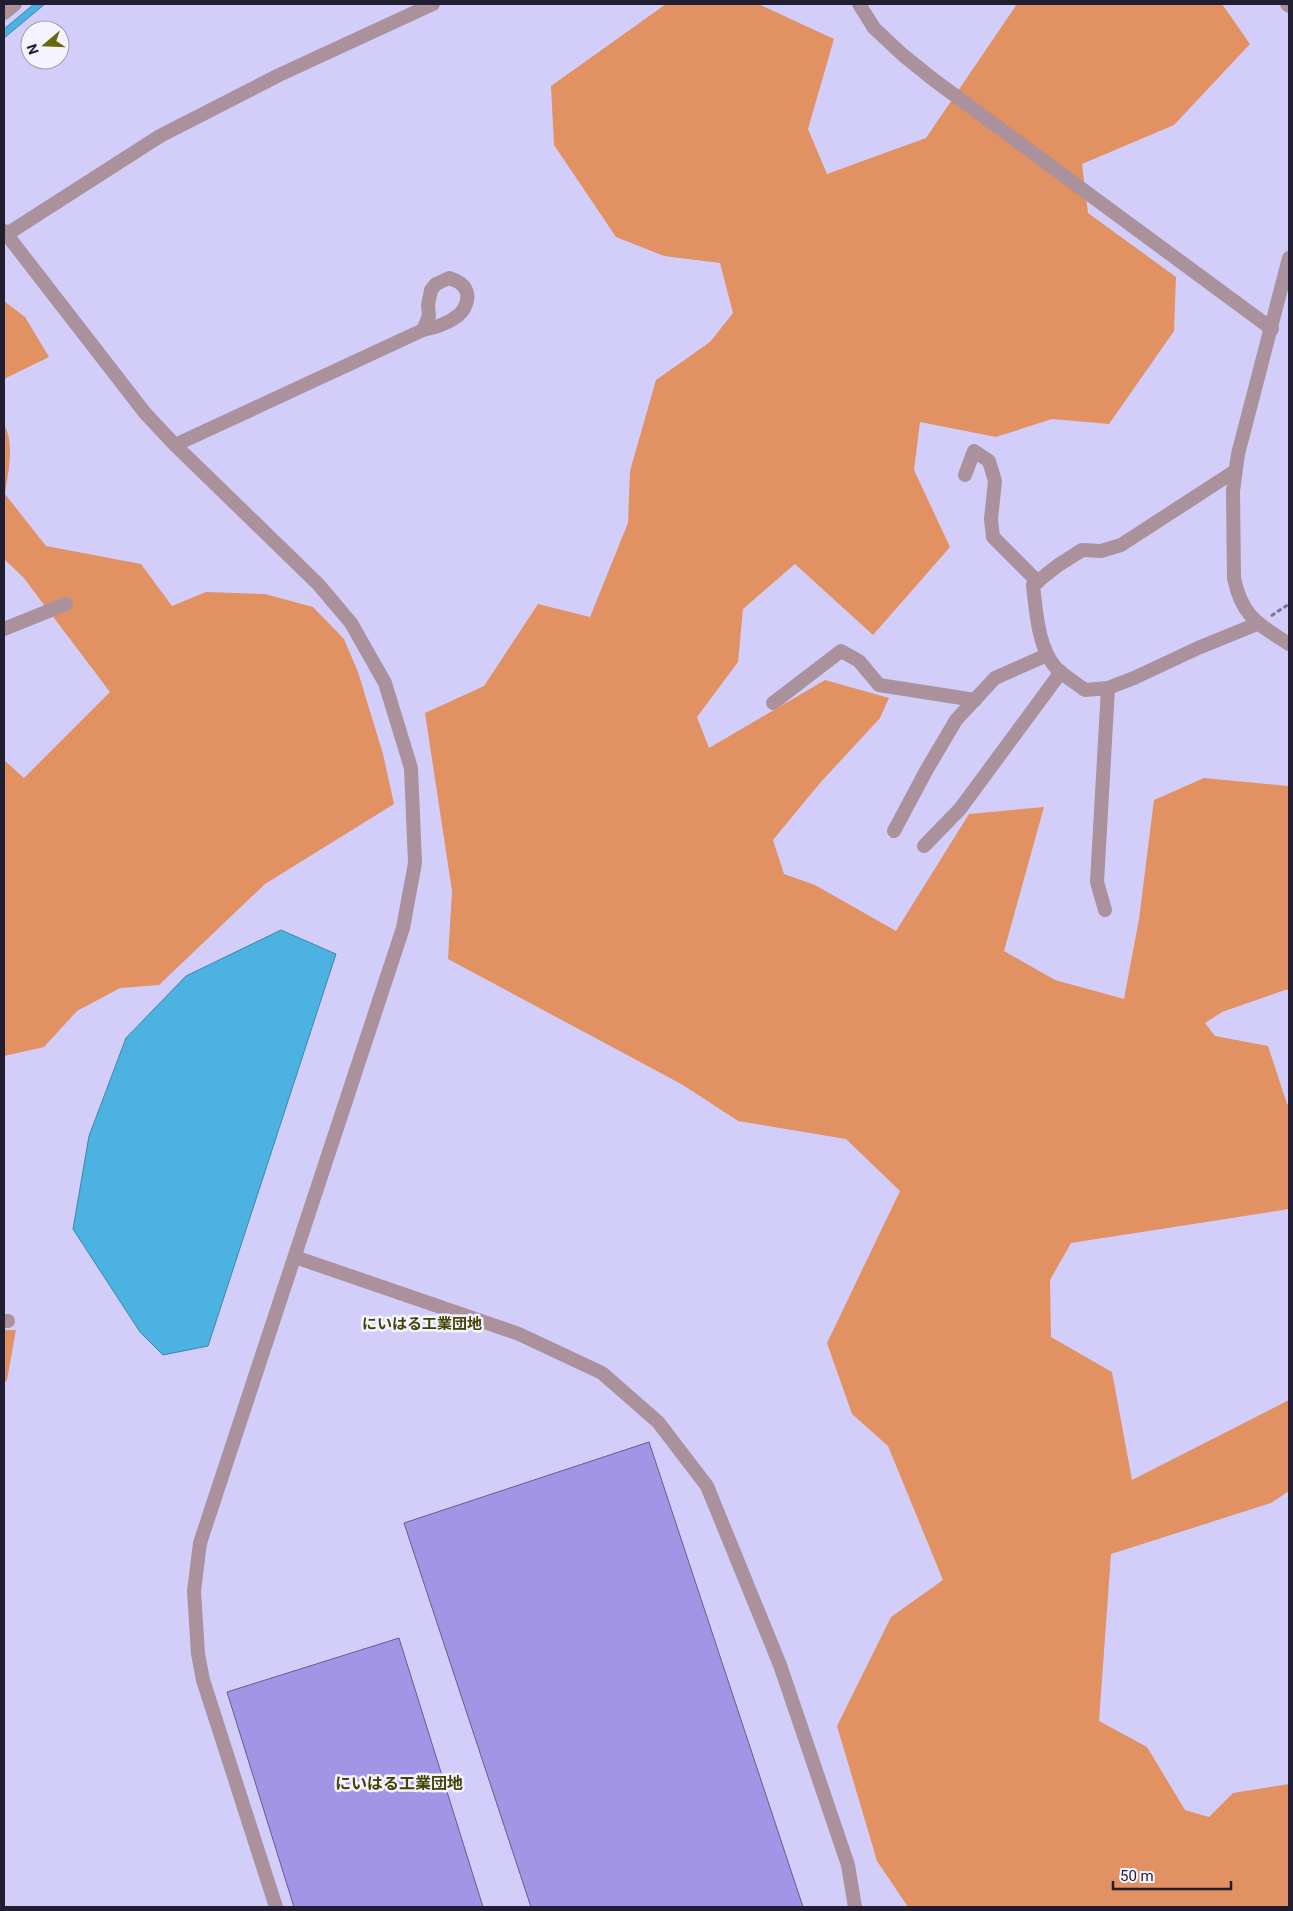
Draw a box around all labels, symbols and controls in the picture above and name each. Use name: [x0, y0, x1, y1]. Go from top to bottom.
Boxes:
north arrow: [20, 20, 70, 70]
text: N: [24, 42, 42, 57]
district label: にいはる工業団地: [362, 1315, 482, 1333]
district label: にいはる工業団地: [335, 1774, 463, 1793]
scale bar: [1113, 1858, 1230, 1890]
text: 50 m: [1120, 1867, 1154, 1885]

